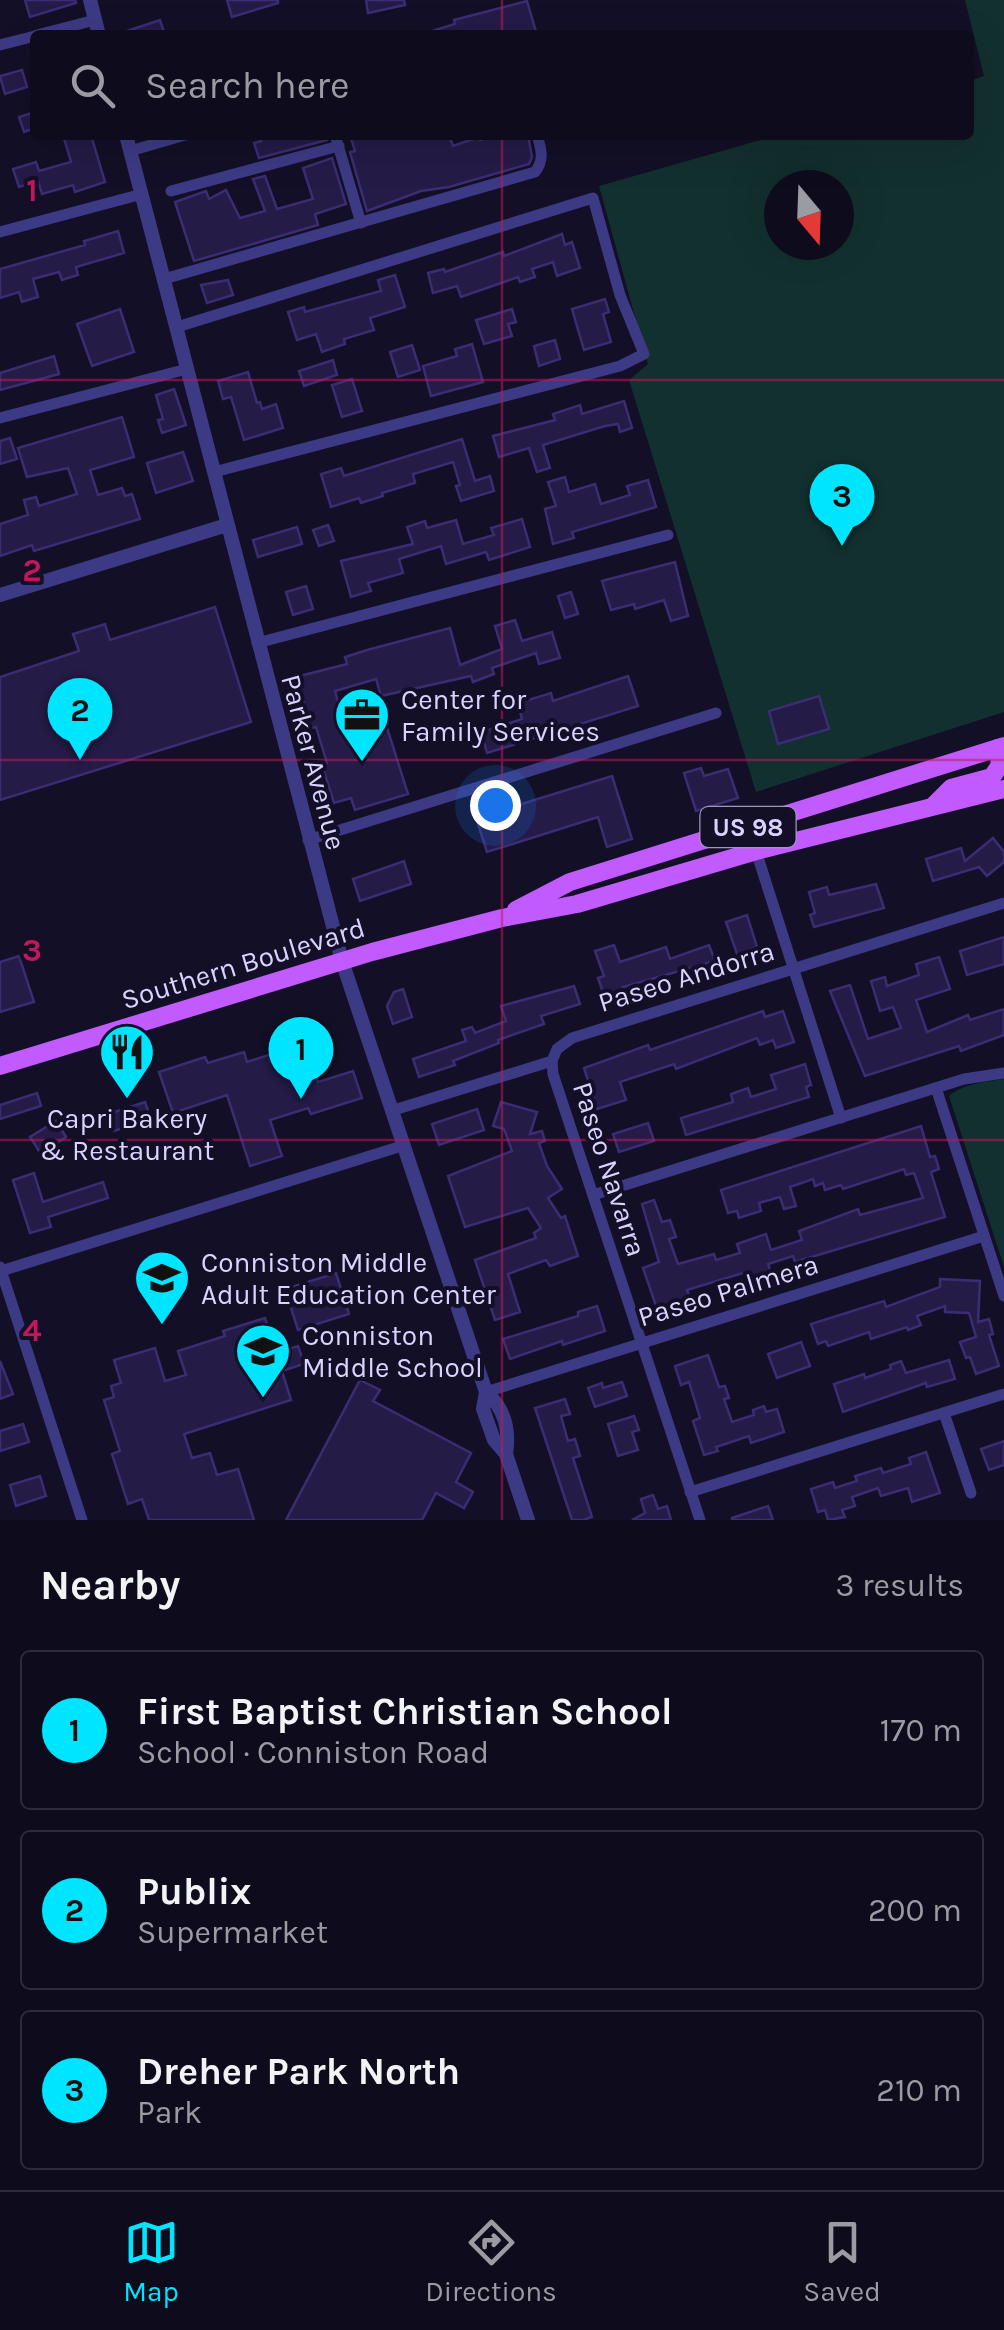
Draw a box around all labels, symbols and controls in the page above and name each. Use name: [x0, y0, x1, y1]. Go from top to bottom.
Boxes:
search box: [30, 30, 974, 140]
icon: search: [65, 58, 120, 113]
text: Search here: [145, 63, 349, 108]
north arrow: [764, 170, 854, 260]
text: 1: [26, 172, 38, 209]
pin: 3: [810, 464, 874, 546]
text: 2: [22, 552, 42, 589]
street label: Parker Avenue: [274, 671, 353, 853]
pin: 2: [48, 678, 112, 760]
place label: Center for Family Services: [401, 683, 600, 748]
office icon: Center for Family Services: [332, 685, 392, 764]
your location: [470, 780, 521, 831]
road number: US 98: [700, 807, 796, 847]
street label: Southern Boulevard: [117, 911, 369, 1016]
text: 3: [22, 932, 42, 969]
street label: Paseo Andorra: [594, 934, 778, 1019]
pin: 1: [268, 1016, 334, 1099]
restaurant icon: Capri Bakery & Restaurant: [97, 1022, 157, 1101]
street label: Paseo Navarra: [566, 1078, 653, 1261]
place label: Capri Bakery & Restaurant: [40, 1102, 214, 1167]
place label: Conniston Middle Adult Education Center: [201, 1246, 497, 1311]
street label: Paseo Palmera: [634, 1247, 822, 1334]
school or university icon: Conniston Middle Adult Education Center: [132, 1248, 192, 1327]
text: 4: [22, 1312, 42, 1349]
place label: Conniston Middle School: [302, 1319, 483, 1384]
school or university icon: Conniston Middle School: [233, 1321, 293, 1400]
text: Nearby: [40, 1560, 180, 1610]
text: 3 results: [836, 1567, 964, 1604]
text: First Baptist Christian School: [137, 1689, 673, 1734]
text: 1: [69, 1712, 80, 1749]
text: 170 m: [880, 1712, 962, 1749]
text: School · Conniston Road: [137, 1734, 489, 1771]
text: Publix: [137, 1869, 251, 1914]
text: 2: [65, 1892, 84, 1929]
text: 200 m: [868, 1892, 962, 1929]
text: Supermarket: [137, 1914, 328, 1951]
text: Dreher Park North: [137, 2049, 460, 2094]
text: 3: [65, 2072, 84, 2109]
text: 210 m: [876, 2072, 962, 2109]
text: Park: [137, 2094, 202, 2131]
tab: Map: [123, 2215, 179, 2308]
tab: Directions: [425, 2215, 557, 2308]
tab: Saved: [803, 2215, 881, 2308]

